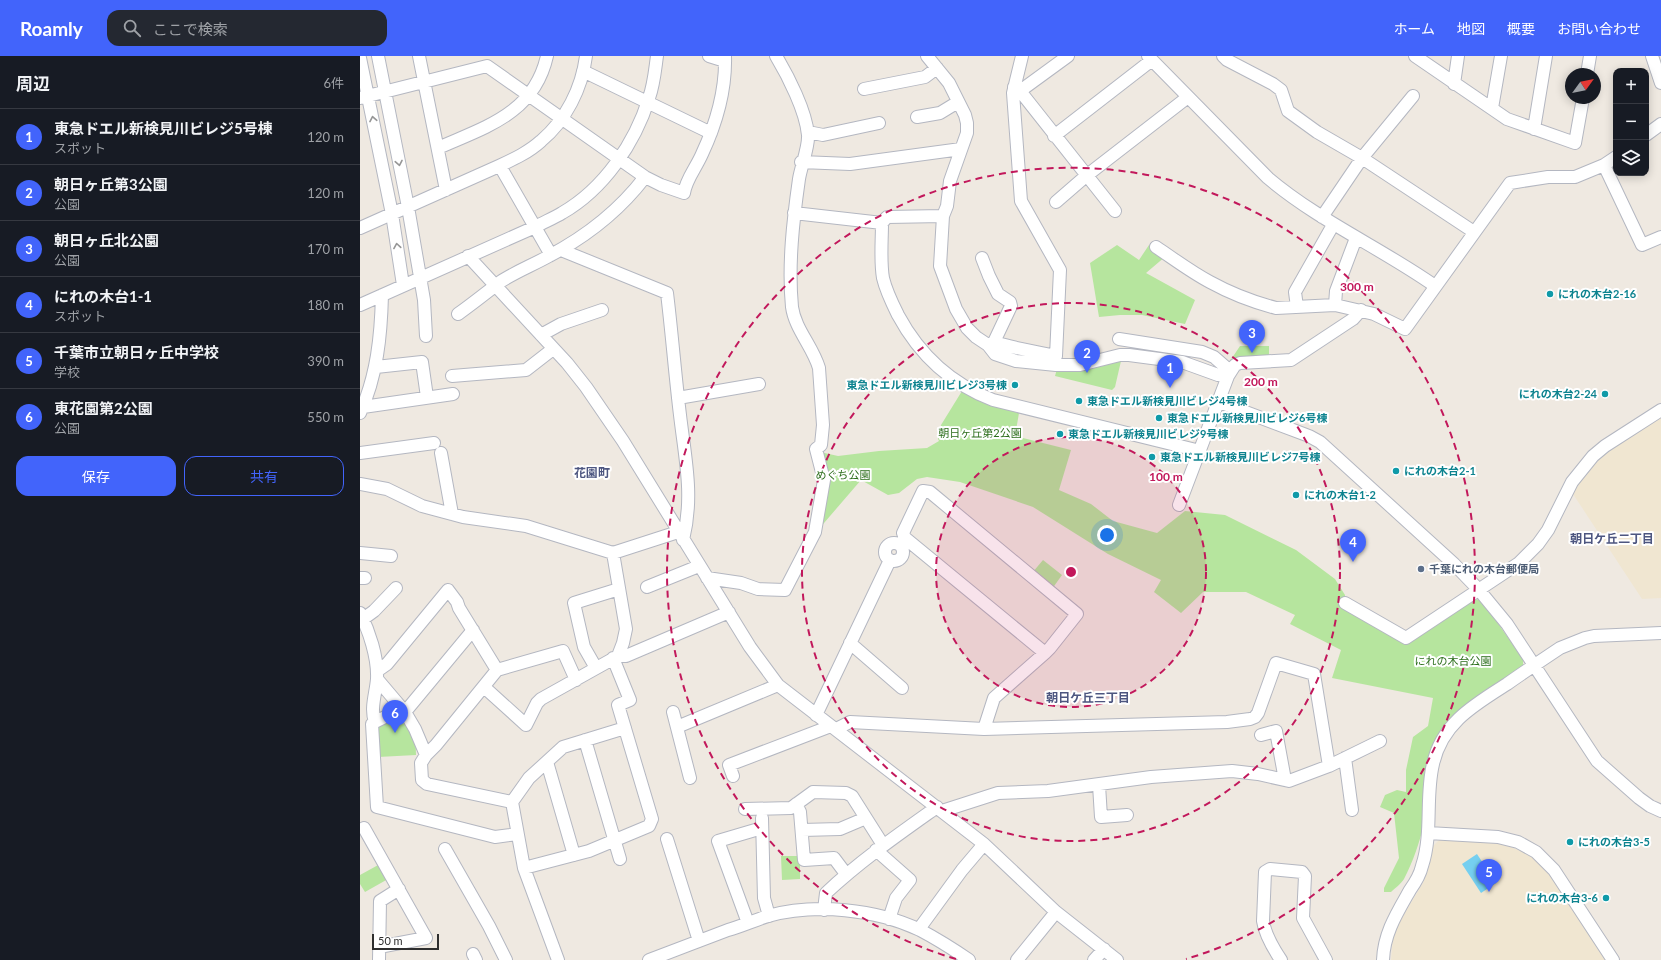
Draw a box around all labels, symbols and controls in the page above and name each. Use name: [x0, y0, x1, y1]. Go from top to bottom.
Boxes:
search box: [107, 10, 387, 46]
text: Roamly: [20, 17, 83, 40]
icon: search: [121, 17, 143, 39]
text: ここで検索: [153, 20, 228, 38]
text: ホーム: [1393, 20, 1435, 37]
text: 地図: [1457, 20, 1485, 37]
text: 概要: [1507, 20, 1535, 37]
text: お問い合わせ: [1557, 20, 1641, 37]
north arrow: [1565, 68, 1601, 104]
map controls: [1613, 68, 1649, 176]
button: +: [1613, 68, 1649, 104]
text: 周辺: [16, 73, 50, 94]
text: 6件: [323, 75, 344, 91]
button: −: [1613, 104, 1649, 140]
one-way arrow: [369, 115, 377, 122]
text: 東急ドエル新検見川ビレジ5号棟: [54, 119, 273, 137]
text: 1: [25, 129, 33, 145]
text: 120 m: [307, 129, 344, 145]
text: スポット: [54, 140, 106, 156]
button: layers: [1613, 140, 1649, 176]
one-way arrow: [395, 160, 403, 166]
text: 朝日ヶ丘第3公園: [54, 175, 168, 193]
text: 2: [25, 185, 33, 201]
text: 120 m: [307, 185, 344, 201]
text: 公園: [54, 196, 80, 212]
text: 朝日ヶ丘北公園: [54, 231, 159, 249]
text: 3: [25, 241, 33, 257]
text: 170 m: [307, 241, 344, 257]
one-way arrow: [393, 243, 402, 249]
text: 公園: [54, 252, 80, 268]
text: 300 m: [1340, 279, 1374, 294]
text: にれの木台1-1: [54, 287, 152, 305]
place label: にれの木台2-16: [1558, 287, 1637, 300]
marker: にれの木台2-16: [1545, 289, 1555, 299]
text: 4: [25, 297, 33, 313]
text: 180 m: [307, 297, 344, 313]
text: スポット: [54, 308, 106, 324]
pin: 3: [1239, 320, 1265, 353]
pin: 2: [1074, 340, 1100, 373]
text: 千葉市立朝日ヶ丘中学校: [54, 343, 219, 361]
text: 5: [25, 353, 33, 369]
text: 390 m: [307, 353, 344, 369]
pin: 1: [1157, 355, 1183, 388]
text: 学校: [54, 364, 80, 380]
text: 200 m: [1244, 374, 1278, 389]
place label: 東急ドエル新検見川ビレジ3号棟: [847, 378, 1007, 391]
marker: 東急ドエル新検見川ビレジ3号棟: [1010, 380, 1020, 390]
place label: にれの木台2-24: [1519, 387, 1598, 400]
marker: にれの木台2-24: [1600, 389, 1610, 399]
place label: 東急ドエル新検見川ビレジ4号棟: [1087, 394, 1247, 407]
marker: 東急ドエル新検見川ビレジ4号棟: [1074, 396, 1084, 406]
text: 東花園第2公園: [54, 399, 153, 417]
text: 6: [25, 409, 33, 425]
text: 550 m: [307, 409, 344, 425]
place label: 東急ドエル新検見川ビレジ6号棟: [1167, 411, 1327, 424]
marker: 東急ドエル新検見川ビレジ6号棟: [1154, 413, 1164, 423]
text: 公園: [54, 420, 80, 436]
park label: 朝日ヶ丘第2公園: [938, 426, 1022, 439]
place label: 東急ドエル新検見川ビレジ9号棟: [1068, 427, 1228, 440]
marker: 東急ドエル新検見川ビレジ9号棟: [1055, 429, 1065, 439]
place label: 東急ドエル新検見川ビレジ7号棟: [1160, 450, 1320, 463]
marker: 東急ドエル新検見川ビレジ7号棟: [1147, 452, 1157, 462]
button: 保存: [16, 456, 176, 496]
button: 共有: [184, 456, 344, 496]
place label: にれの木台2-1: [1404, 464, 1476, 477]
district label: 花園町: [574, 465, 610, 480]
marker: にれの木台2-1: [1391, 466, 1401, 476]
park label: めぐち公園: [816, 468, 871, 481]
text: 100 m: [1149, 469, 1183, 484]
place label: にれの木台1-2: [1304, 488, 1376, 501]
marker: にれの木台1-2: [1291, 490, 1301, 500]
your location: [1097, 525, 1117, 545]
pin: 4: [1340, 529, 1366, 562]
district label: 朝日ケ丘二丁目: [1570, 531, 1654, 546]
place label: 千葉にれの木台郵便局: [1429, 562, 1539, 575]
marker: 千葉にれの木台郵便局: [1416, 564, 1426, 574]
centre of rings: [1064, 565, 1078, 579]
park label: にれの木台公園: [1415, 654, 1492, 667]
district label: 朝日ケ丘三丁目: [1046, 690, 1130, 705]
pin: 6: [382, 700, 408, 733]
place label: にれの木台3-5: [1578, 835, 1650, 848]
marker: にれの木台3-5: [1565, 837, 1575, 847]
pin: 5: [1476, 859, 1502, 892]
place label: にれの木台3-6: [1526, 891, 1599, 904]
marker: にれの木台3-6: [1601, 893, 1611, 903]
scale bar: [372, 932, 439, 951]
text: 50 m: [378, 934, 403, 947]

